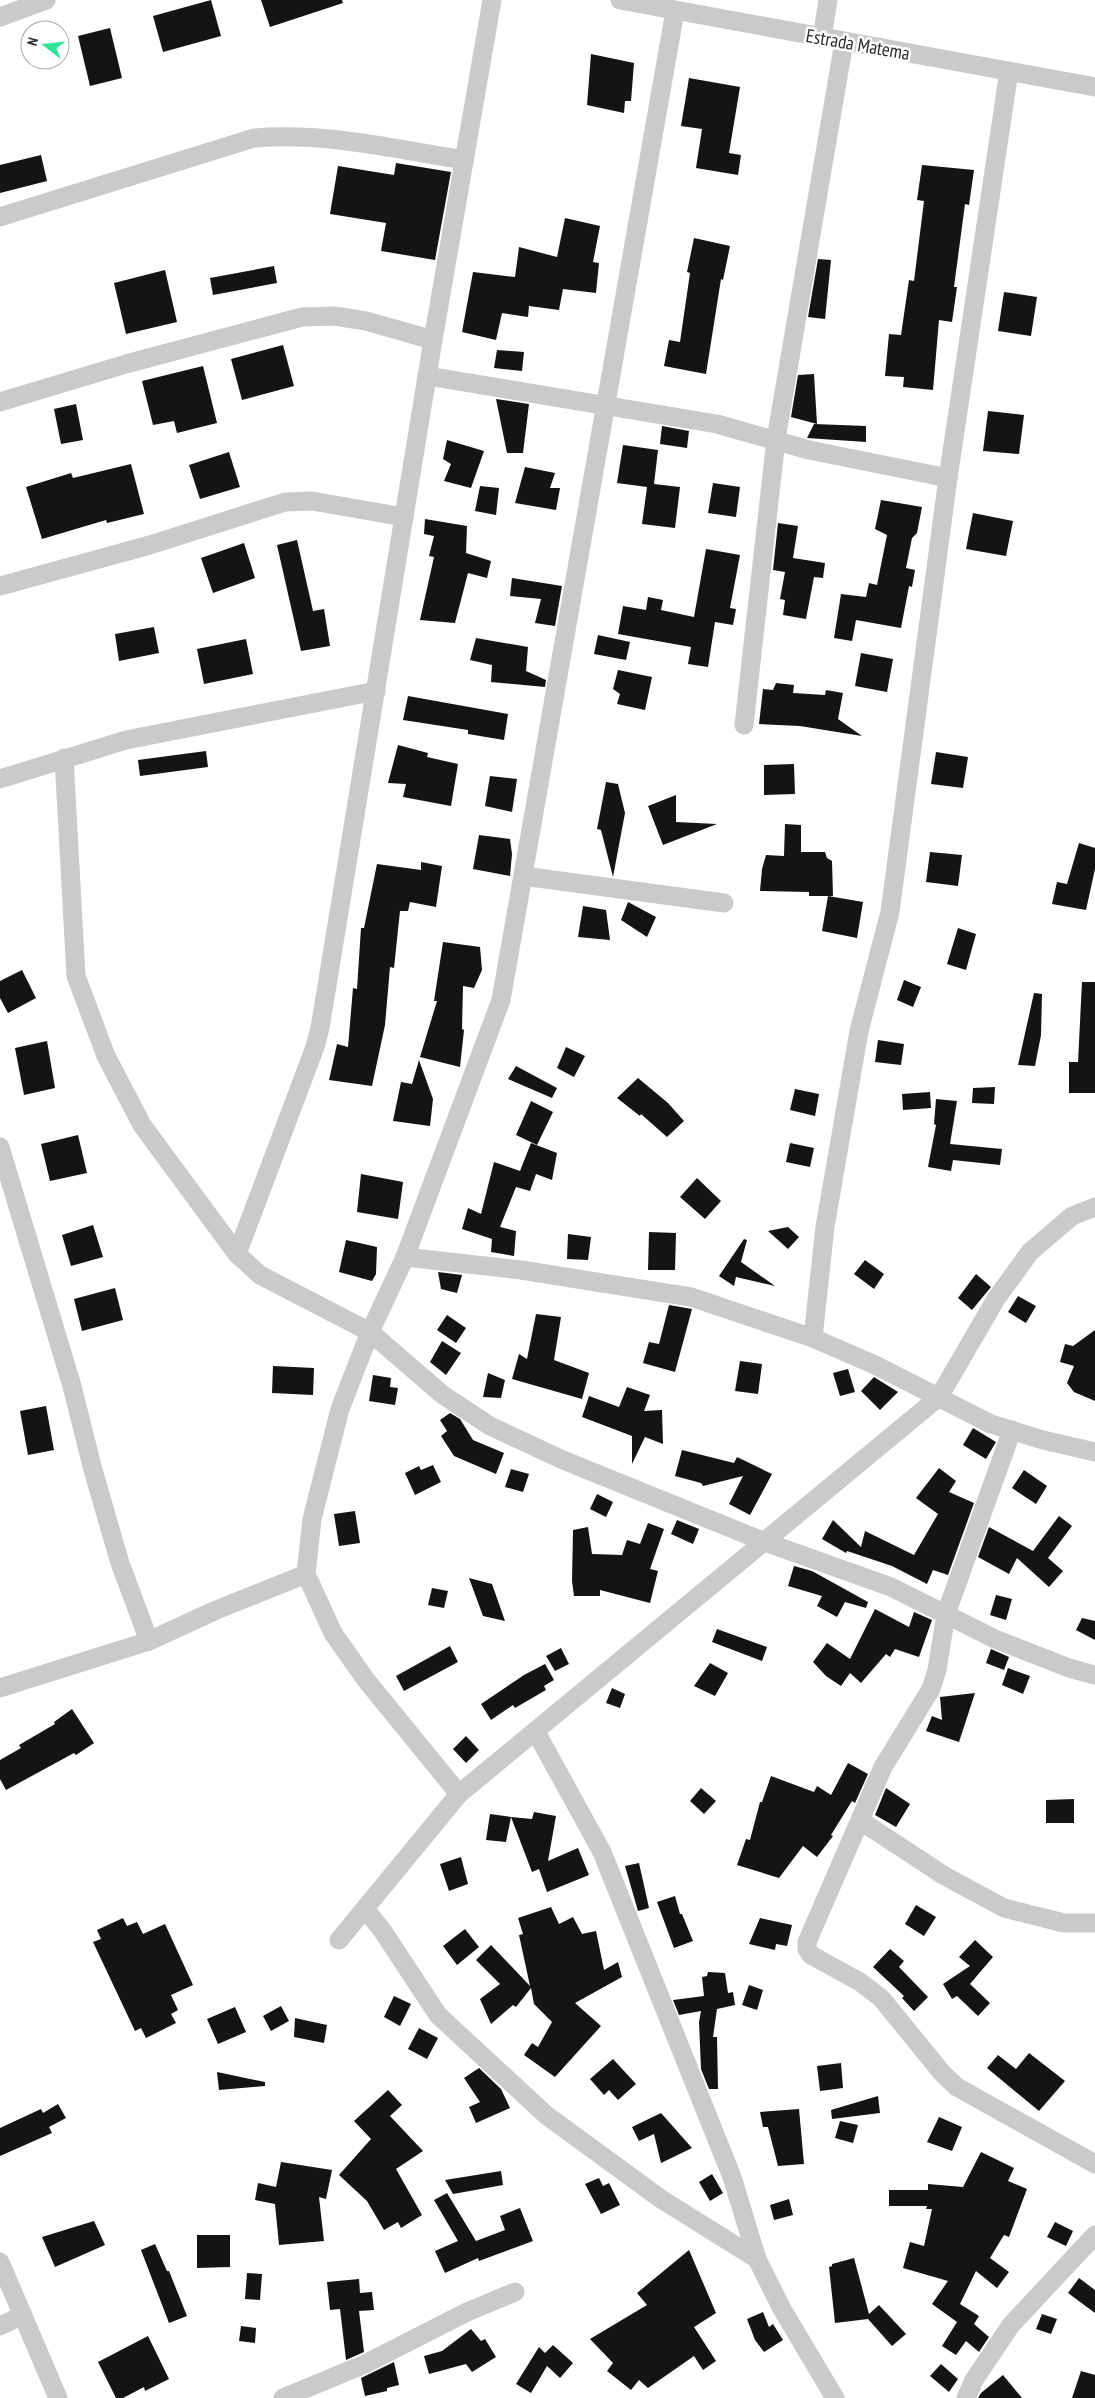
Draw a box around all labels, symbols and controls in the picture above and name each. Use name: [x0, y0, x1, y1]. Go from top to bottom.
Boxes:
north arrow: [20, 20, 70, 70]
street label: Estrada Matema: [804, 23, 912, 65]
text: N: [23, 35, 42, 48]

